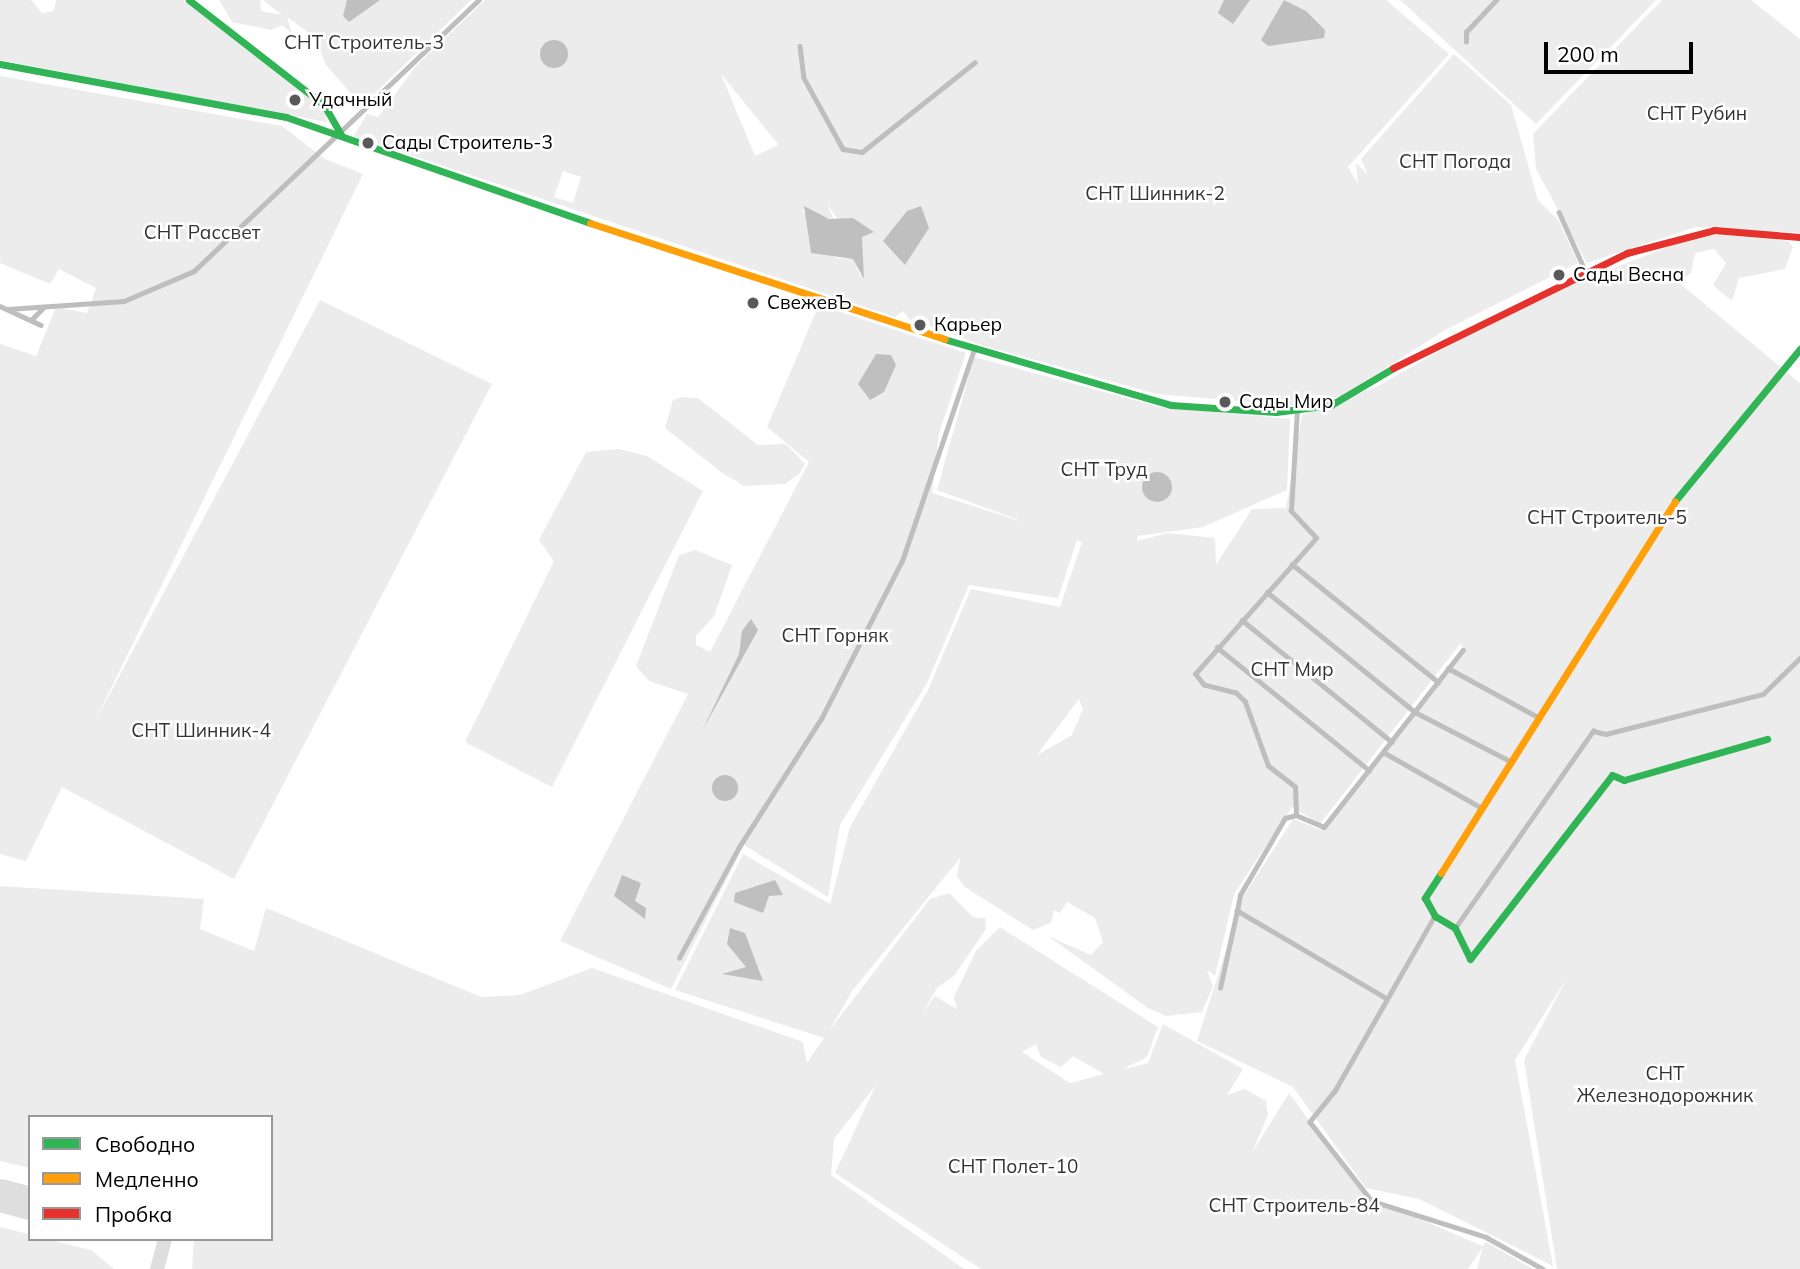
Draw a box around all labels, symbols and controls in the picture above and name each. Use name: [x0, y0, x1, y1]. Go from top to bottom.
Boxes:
scale bar: [1548, 28, 1697, 72]
park label: СНТ Строитель-3: [284, 32, 444, 54]
text: 200 m: [1557, 41, 1619, 67]
place label: Удачный: [309, 89, 392, 111]
marker: Удачный: [287, 92, 303, 108]
park label: СНТ Рубин: [1647, 103, 1747, 125]
place label: Сады Строитель-3: [382, 132, 553, 154]
marker: Сады Строитель-3: [360, 135, 376, 151]
park label: СНТ Погода: [1399, 151, 1511, 173]
park label: СНТ Шинник-2: [1085, 183, 1225, 205]
park label: СНТ Рассвет: [144, 222, 260, 244]
place label: Сады Весна: [1573, 264, 1684, 286]
marker: Сады Весна: [1551, 267, 1567, 283]
place label: СвежевЪ: [767, 292, 852, 314]
marker: СвежевЪ: [745, 295, 761, 311]
place label: Карьер: [934, 314, 1002, 336]
marker: Карьер: [912, 317, 928, 333]
place label: Сады Мир: [1239, 391, 1333, 413]
marker: Сады Мир: [1217, 394, 1233, 410]
park label: СНТ Труд: [1060, 459, 1148, 481]
park label: СНТ Строитель-5: [1527, 507, 1687, 529]
park label: СНТ Горняк: [782, 625, 888, 647]
park label: СНТ Мир: [1250, 659, 1334, 681]
park label: СНТ Шинник-4: [131, 720, 271, 742]
park label: СНТ Железнодорожник: [1577, 1063, 1753, 1107]
legend: [28, 1115, 273, 1241]
text: Свободно: [95, 1131, 195, 1157]
park label: СНТ Полет-10: [948, 1156, 1078, 1178]
text: Медленно: [95, 1166, 199, 1192]
park label: СНТ Строитель-84: [1208, 1195, 1380, 1217]
text: Пробка: [95, 1201, 172, 1227]

